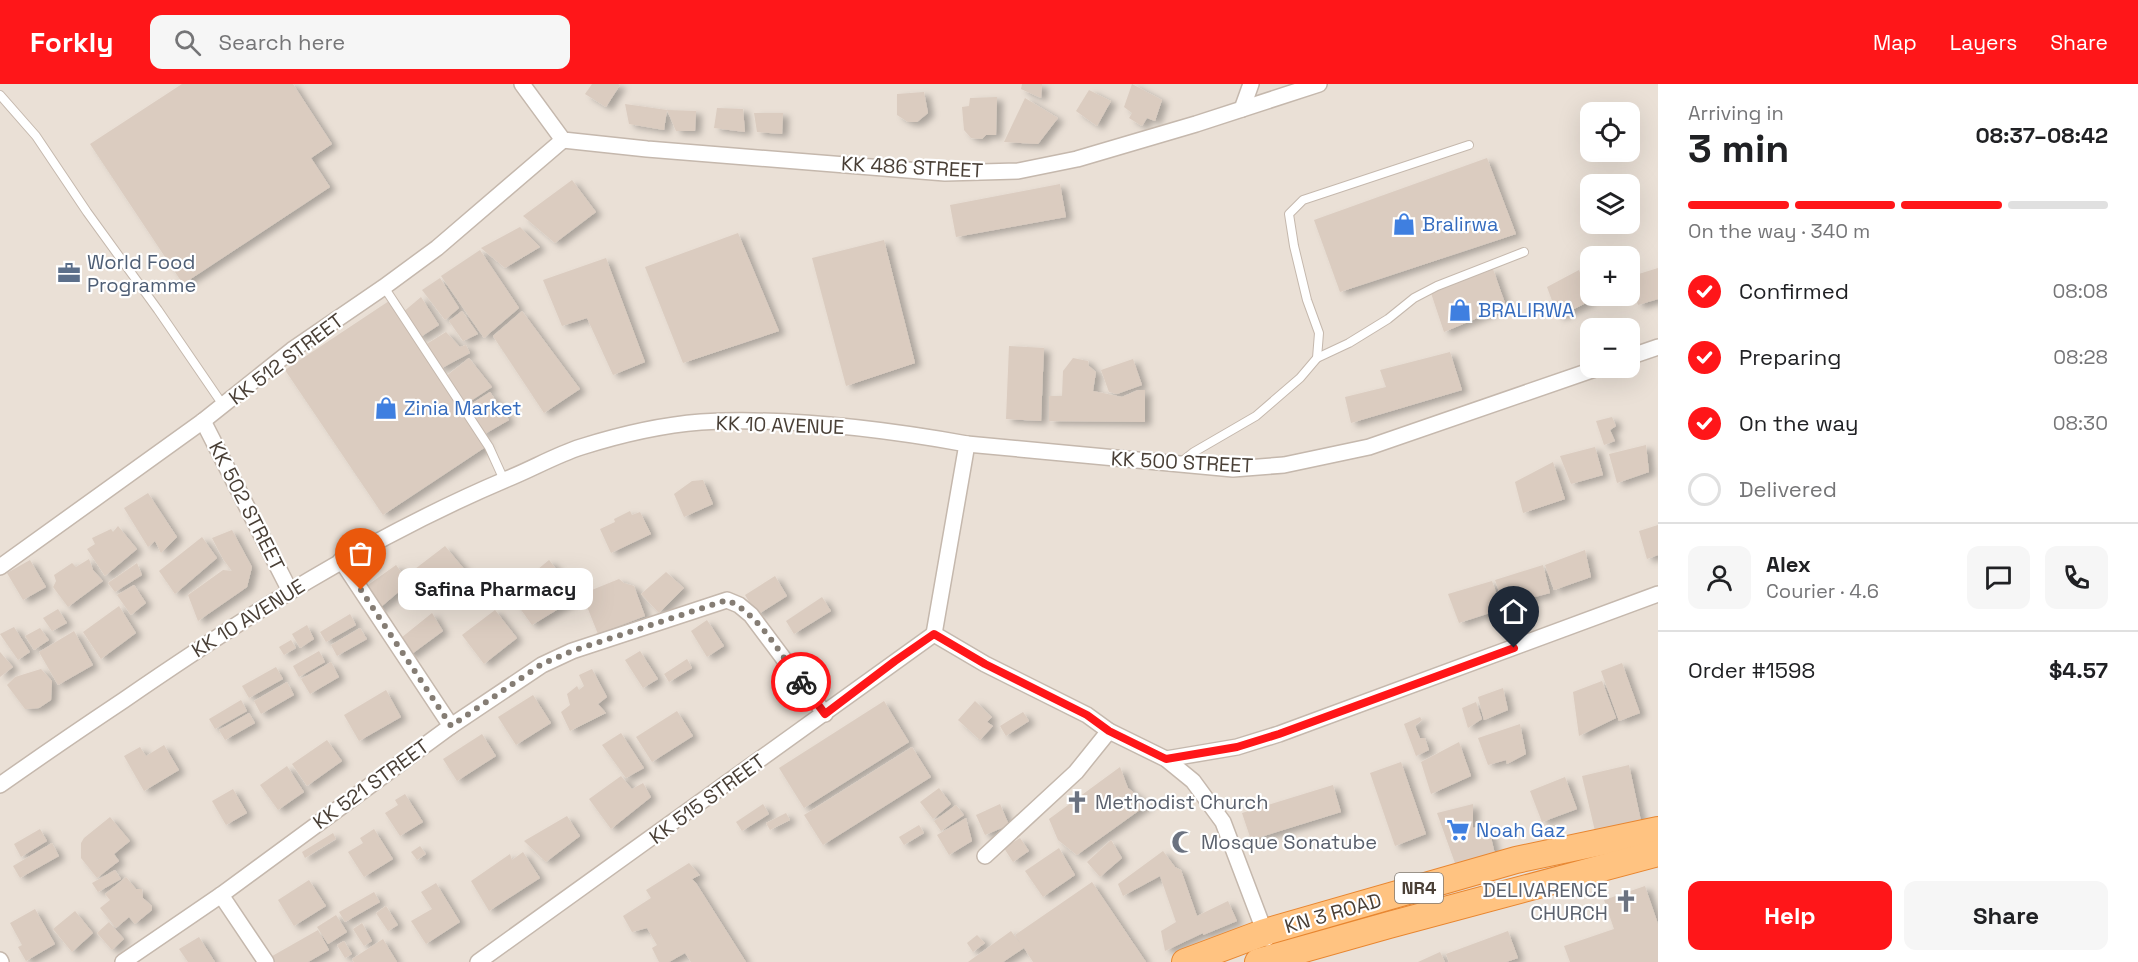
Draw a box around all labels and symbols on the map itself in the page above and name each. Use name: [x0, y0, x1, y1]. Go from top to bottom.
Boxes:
street label: KK 486 STREET: [840, 150, 984, 184]
shop icon: Bralirwa: [1391, 211, 1417, 237]
place label: Bralirwa: [1422, 211, 1499, 237]
place label: World Food Programme: [87, 249, 196, 298]
office icon: World Food Programme: [56, 260, 82, 286]
shop icon: BRALIRWA: [1447, 297, 1473, 323]
place label: BRALIRWA: [1478, 297, 1575, 323]
street label: KK 512 STREET: [223, 307, 349, 411]
shop icon: Zinia Market: [373, 395, 399, 421]
place label: Zinia Market: [404, 395, 521, 421]
street label: KK 10 AVENUE: [715, 410, 845, 440]
street label: KK 502 STREET: [203, 437, 291, 575]
street label: KK 500 STREET: [1110, 445, 1254, 479]
pin: [335, 528, 386, 590]
callout: Safina Pharmacy: [397, 569, 592, 611]
street label: KK 10 AVENUE: [187, 573, 309, 663]
pin: [1488, 586, 1539, 648]
courier: [771, 652, 831, 712]
street label: KK 521 STREET: [308, 733, 434, 835]
street label: KK 515 STREET: [644, 748, 770, 850]
church icon: Methodist Church: [1064, 789, 1090, 815]
place label: Methodist Church: [1095, 789, 1269, 815]
supermarket icon: Noah Gaz: [1445, 817, 1471, 843]
place label: Noah Gaz: [1476, 817, 1566, 843]
mosque icon: Mosque Sonatube: [1170, 829, 1196, 855]
place label: Mosque Sonatube: [1201, 829, 1377, 855]
road number: NR4: [1395, 873, 1443, 903]
place label: DELIVARENCE CHURCH: [1482, 877, 1608, 926]
street label: KN 3 ROAD: [1282, 887, 1384, 939]
church icon: DELIVARENCE CHURCH: [1613, 888, 1639, 914]

